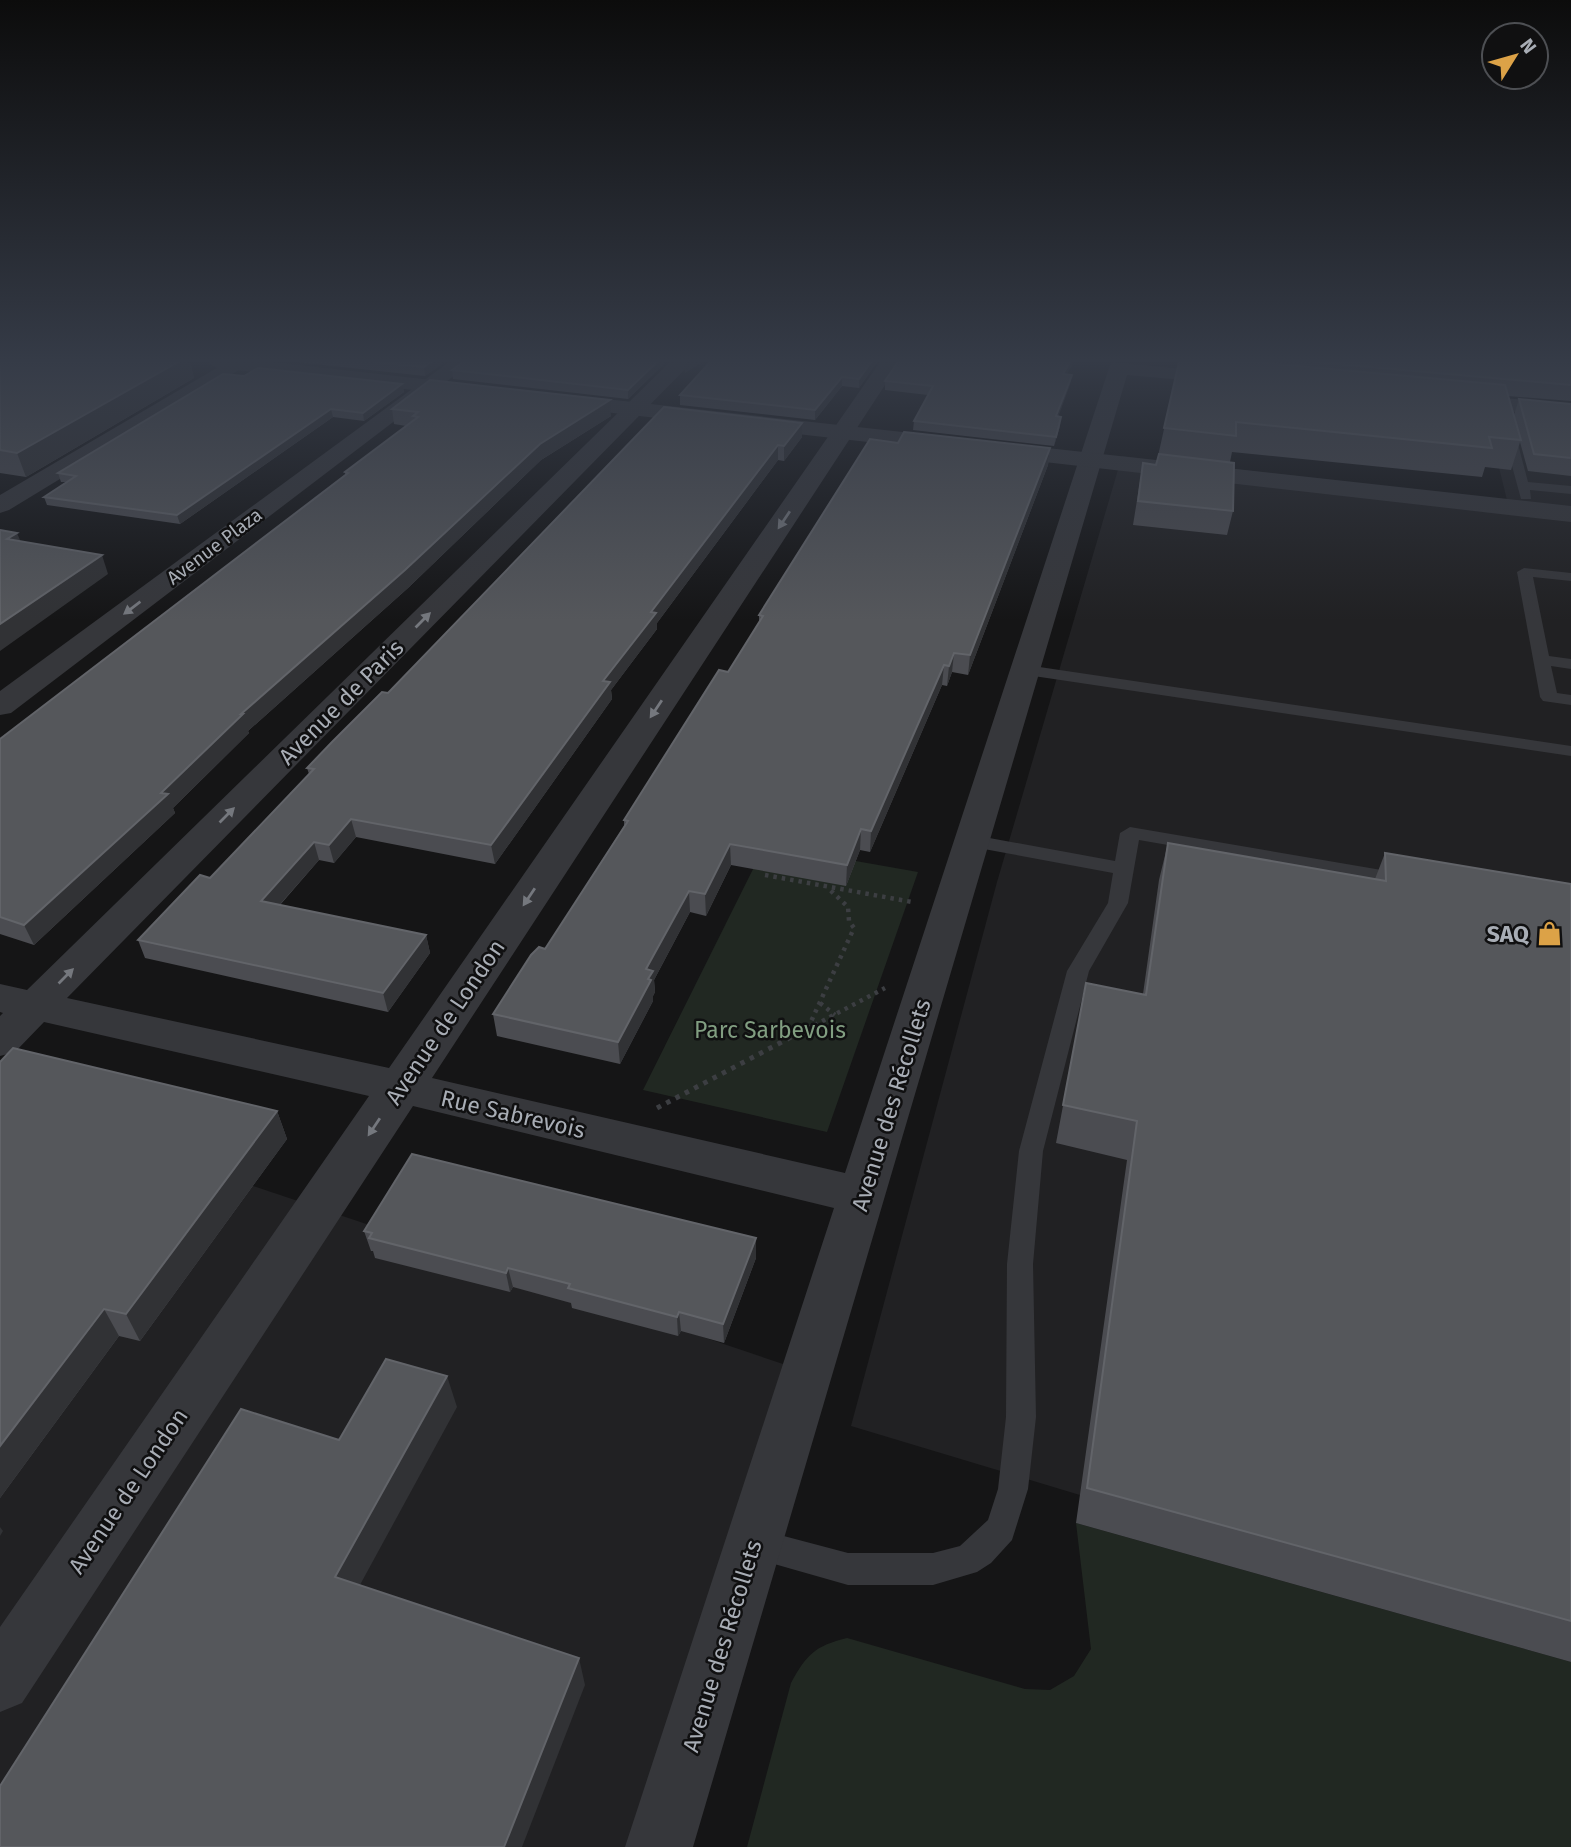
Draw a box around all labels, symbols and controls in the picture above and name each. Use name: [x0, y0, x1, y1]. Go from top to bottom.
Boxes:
north arrow: [1480, 21, 1550, 91]
text: N: [1515, 34, 1541, 58]
street label: Avenue Plaza: [162, 503, 266, 590]
one-way arrow: [777, 510, 790, 530]
one-way arrow: [123, 600, 141, 614]
one-way arrow: [414, 613, 431, 629]
street label: Avenue de Paris: [273, 634, 409, 770]
one-way arrow: [650, 699, 663, 719]
one-way arrow: [218, 808, 235, 824]
one-way arrow: [523, 888, 536, 907]
place label: SAQ: [1487, 920, 1530, 948]
shop icon: SAQ: [1535, 920, 1563, 948]
street label: Avenue de London: [379, 934, 511, 1110]
one-way arrow: [57, 968, 73, 985]
street label: Avenue des Récollets: [845, 995, 937, 1215]
park label: Parc Sarbevois: [694, 1016, 846, 1044]
street label: Rue Sabrevois: [438, 1084, 588, 1144]
one-way arrow: [368, 1117, 381, 1136]
street label: Avenue de London: [62, 1403, 194, 1579]
street label: Avenue des Récollets: [676, 1536, 768, 1756]

